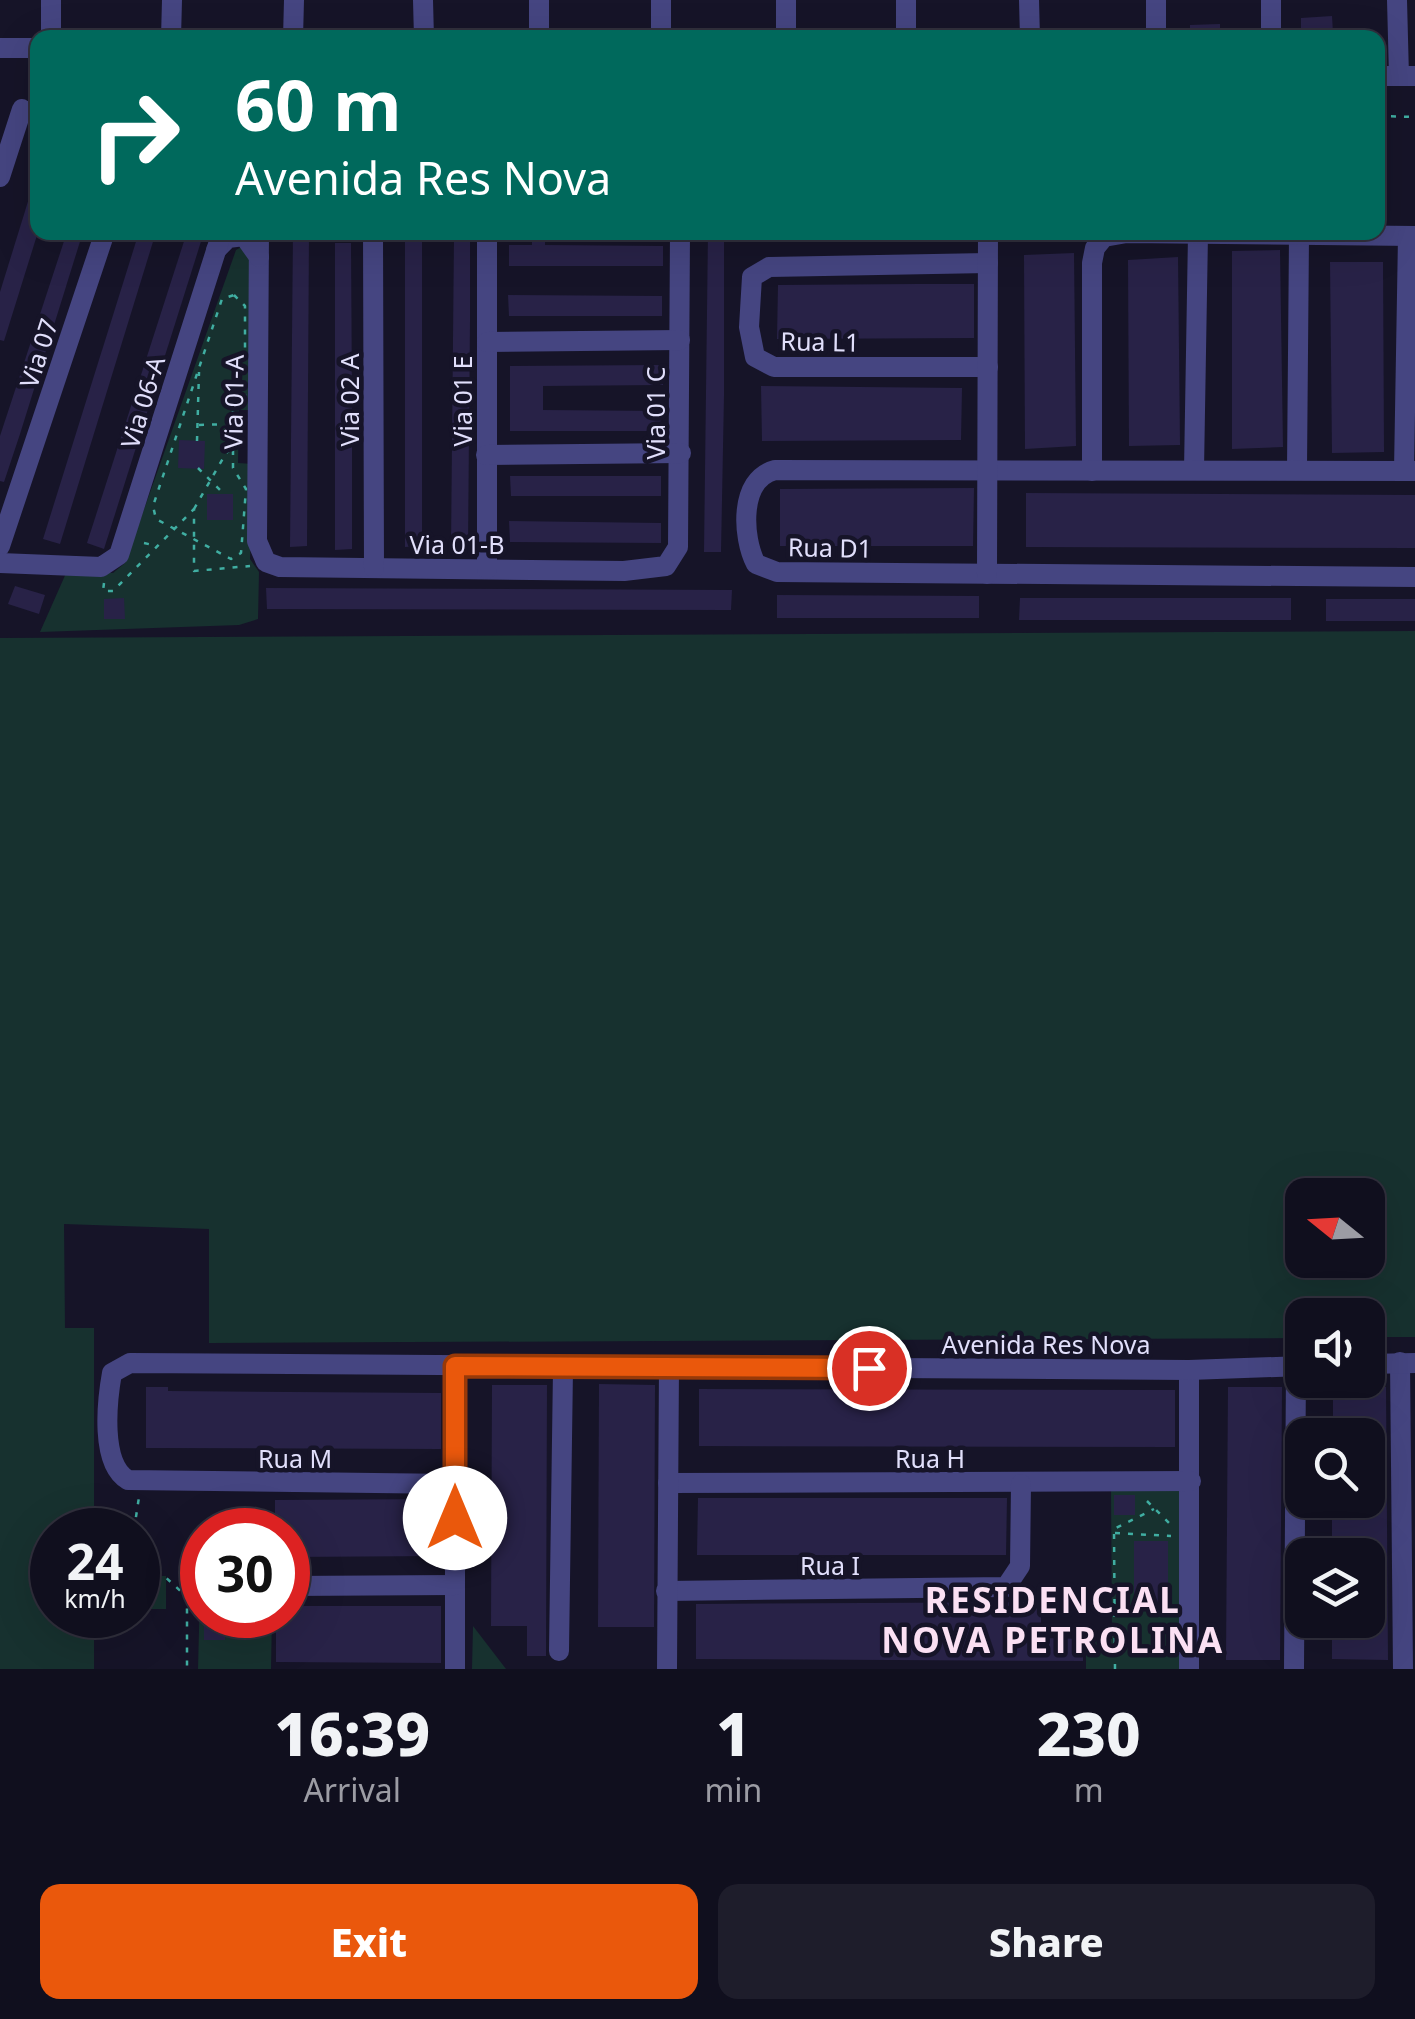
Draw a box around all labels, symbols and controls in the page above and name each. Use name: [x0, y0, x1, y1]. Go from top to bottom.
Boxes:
text: 60 m: [235, 56, 402, 152]
icon: right: [70, 70, 200, 200]
text: Avenida Res Nova: [235, 147, 611, 208]
street label: Via 07: [11, 314, 65, 392]
street label: Rua L1: [780, 323, 860, 359]
street label: Via 06-A: [112, 352, 172, 452]
street label: Via 02 A: [332, 353, 366, 447]
street label: Via 01-A: [215, 354, 251, 450]
street label: Via 01 E: [445, 356, 479, 446]
street label: Via 01 C: [638, 366, 672, 459]
street label: Via 01-B: [410, 527, 504, 561]
street label: Rua D1: [788, 529, 872, 565]
north arrow: [1285, 1178, 1385, 1278]
map controls: [1285, 1178, 1385, 1638]
button: sound: [1285, 1298, 1385, 1398]
pin: [827, 1326, 912, 1411]
street label: Avenida Res Nova: [941, 1327, 1151, 1361]
icon: arrive: [842, 1341, 897, 1396]
button: search: [1285, 1418, 1385, 1518]
street label: Rua M: [258, 1441, 332, 1475]
street label: Rua H: [895, 1441, 965, 1475]
position arrow: [403, 1466, 507, 1570]
speed limit sign: 30: [180, 1508, 310, 1638]
text: 24: [66, 1527, 124, 1595]
button: layers: [1285, 1538, 1385, 1638]
street label: Rua I: [800, 1548, 860, 1582]
district label: RESIDENCIAL NOVA PETROLINA: [881, 1576, 1225, 1663]
text: km/h: [64, 1581, 126, 1615]
text: 16:39: [274, 1692, 430, 1774]
text: 1: [716, 1692, 751, 1774]
text: 230: [1037, 1692, 1141, 1774]
text: Arrival: [303, 1768, 401, 1811]
text: min: [704, 1768, 762, 1811]
text: m: [1074, 1768, 1104, 1811]
button: Exit: [40, 1884, 698, 1999]
button: Share: [718, 1884, 1375, 1999]

